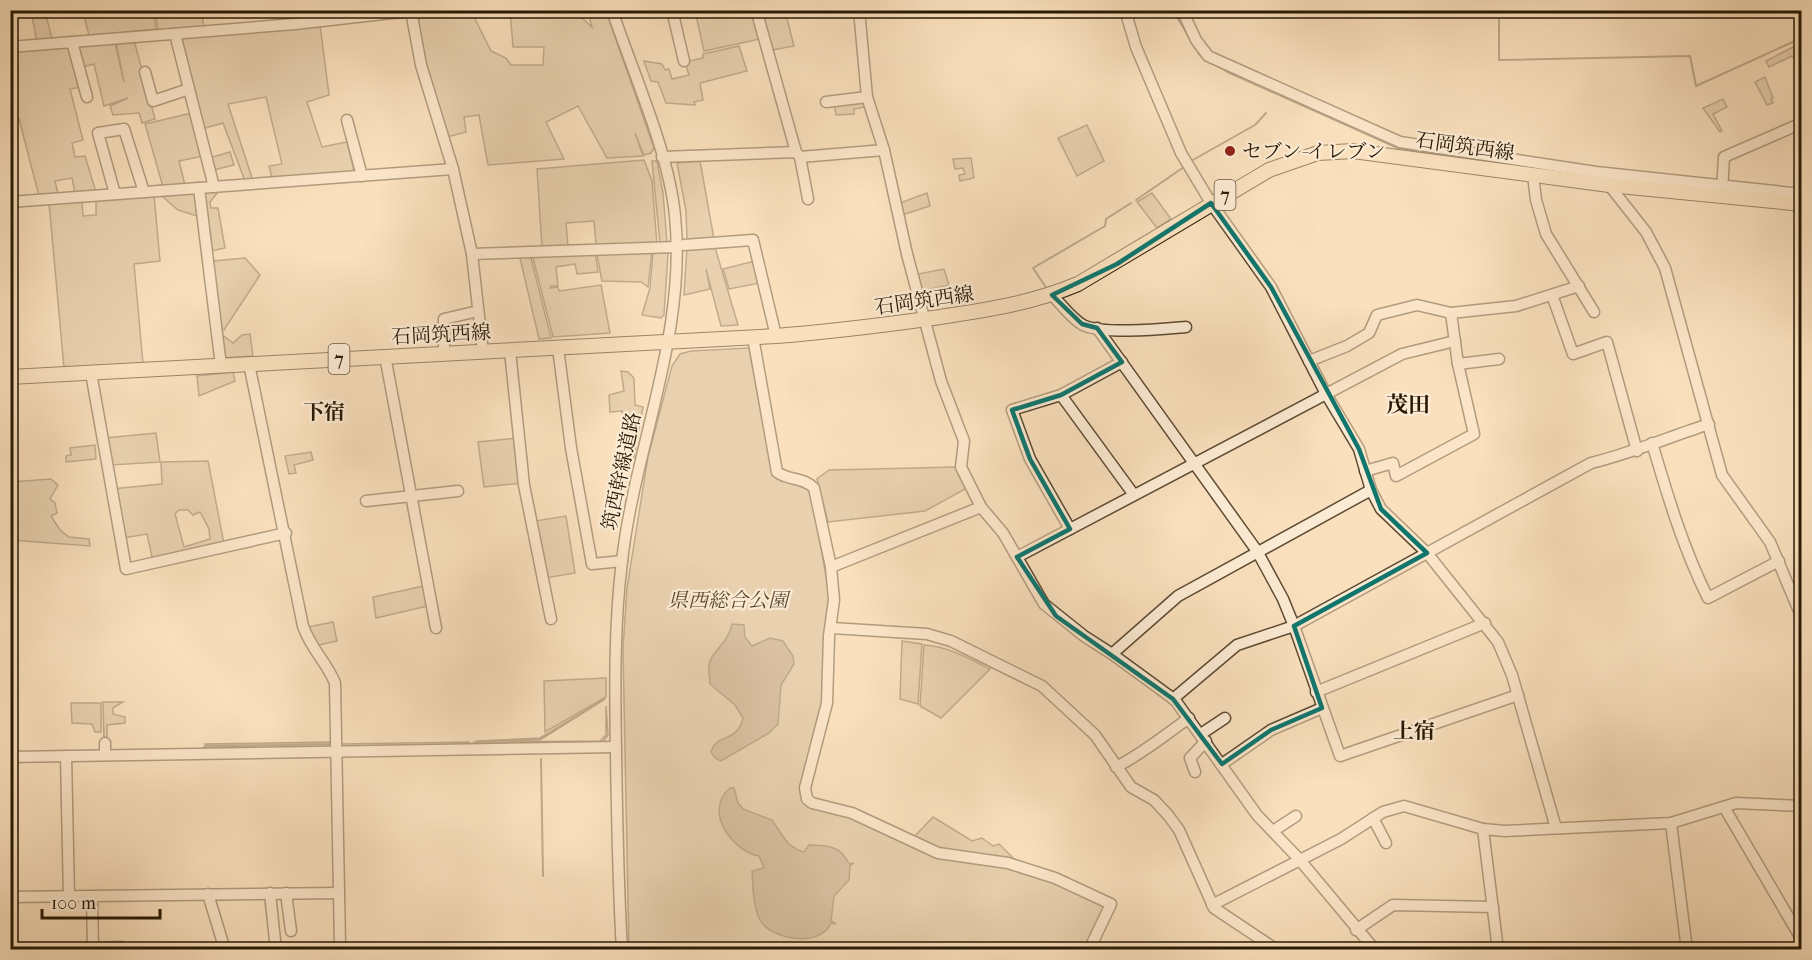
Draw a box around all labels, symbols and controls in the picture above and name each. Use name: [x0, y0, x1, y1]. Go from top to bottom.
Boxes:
street label: 石岡筑西線: [1414, 128, 1516, 165]
place label: セブン-イレブン: [1242, 140, 1386, 163]
marker: セブン-イレブン: [1223, 144, 1237, 158]
road number: 7: [1214, 180, 1236, 210]
street label: 石岡筑西線: [873, 282, 975, 319]
street label: 石岡筑西線: [390, 320, 492, 349]
road number: 7: [328, 344, 350, 374]
district label: 茂田: [1386, 392, 1430, 418]
district label: 下宿: [303, 400, 345, 424]
street label: 筑西幹線道路: [598, 410, 645, 532]
park label: 県西総合公園: [668, 589, 791, 612]
district label: 上宿: [1393, 719, 1435, 743]
scale bar: [42, 882, 160, 920]
text: 100 m: [51, 893, 96, 914]

